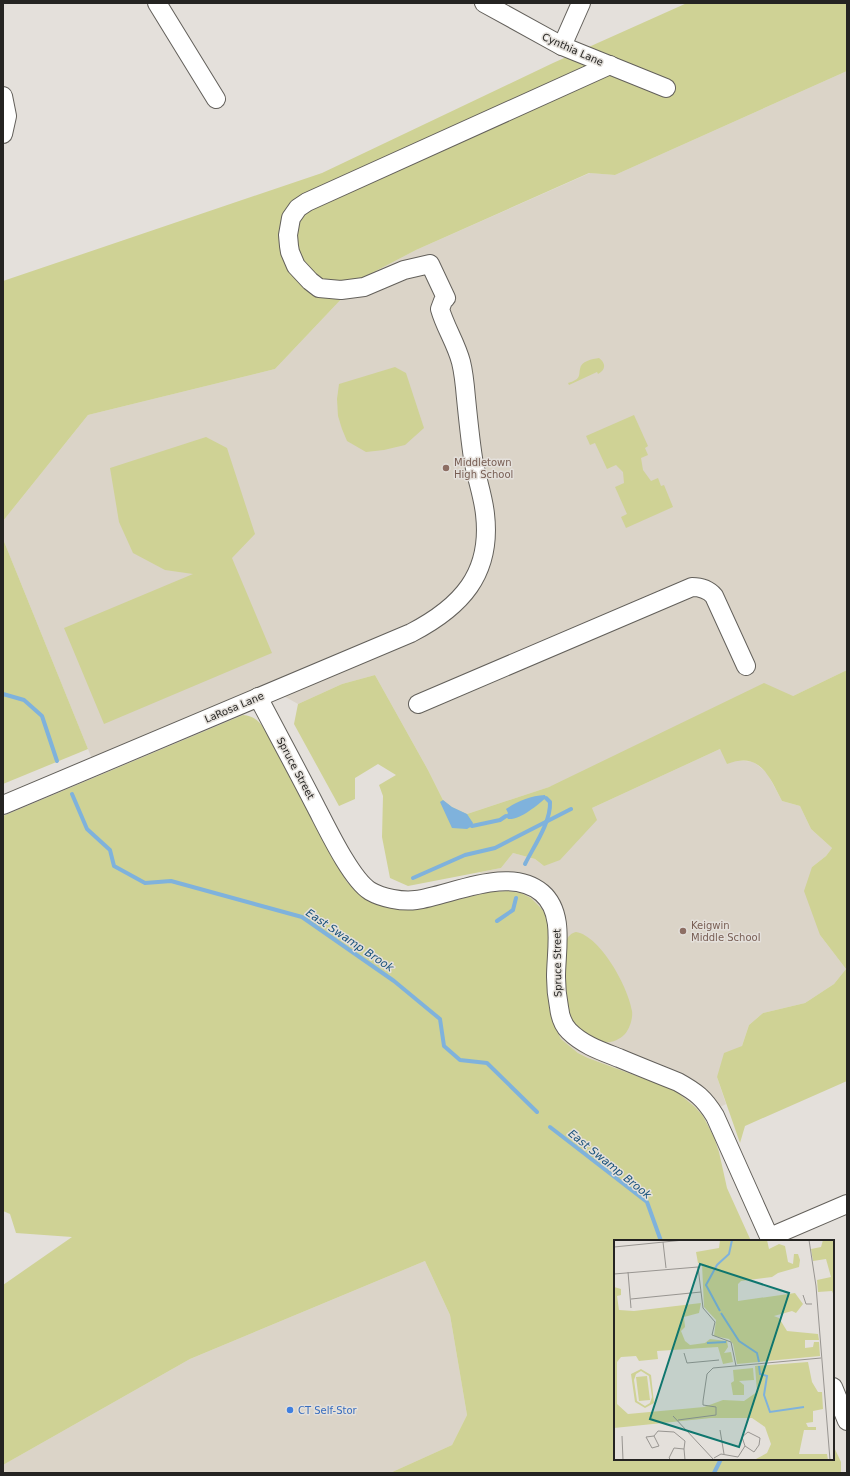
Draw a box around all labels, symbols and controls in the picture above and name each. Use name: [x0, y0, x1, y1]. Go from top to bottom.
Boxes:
street label: Cynthia Lane: [541, 31, 605, 68]
place label: Middletown High School: [454, 457, 513, 480]
marker: Middletown High School: [441, 463, 451, 473]
street label: LaRosa Lane: [203, 690, 265, 725]
street label: Spruce Street: [275, 735, 316, 801]
water label: East Swamp Brook: [303, 906, 397, 975]
place label: Keigwin Middle School: [691, 920, 760, 943]
marker: Keigwin Middle School: [678, 926, 688, 936]
street label: Spruce Street: [551, 929, 564, 997]
water label: East Swamp Brook: [566, 1127, 654, 1202]
inset map: [614, 1240, 834, 1460]
marker: CT Self-Stor: [285, 1405, 295, 1415]
place label: CT Self-Stor: [298, 1405, 358, 1416]

